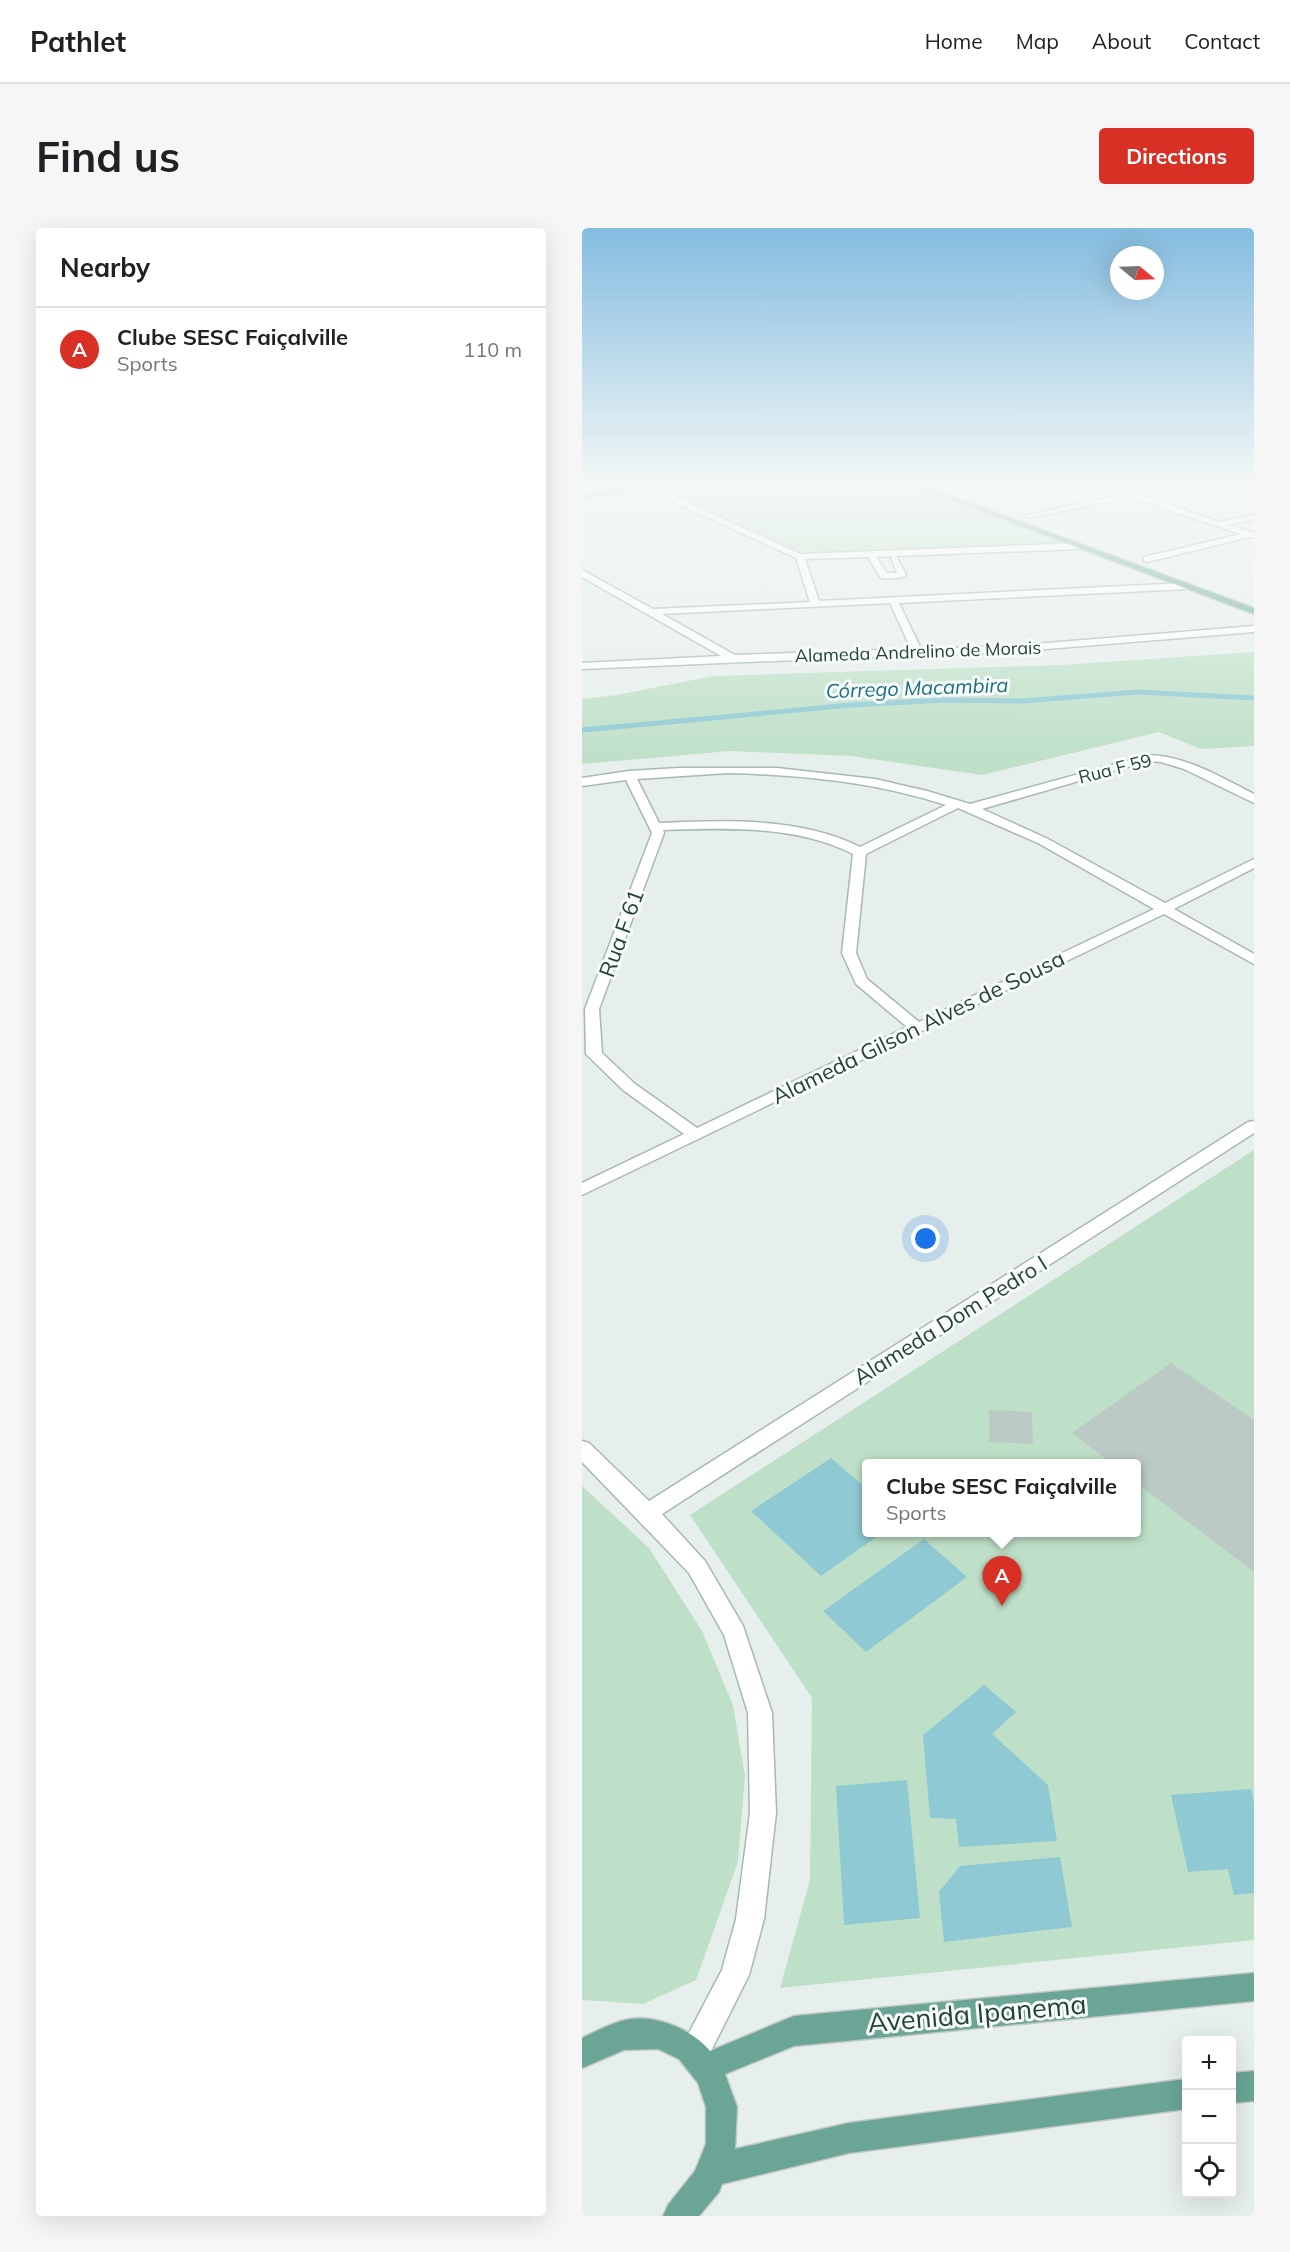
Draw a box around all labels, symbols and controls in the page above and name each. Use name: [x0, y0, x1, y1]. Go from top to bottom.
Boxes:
text: Pathlet: [30, 24, 126, 59]
text: Home: [925, 28, 983, 54]
text: Map: [1016, 28, 1059, 54]
text: About: [1092, 28, 1151, 54]
text: Contact: [1184, 28, 1260, 54]
button: Directions: [1099, 128, 1254, 184]
text: Find us: [36, 130, 180, 183]
north arrow: [1110, 246, 1164, 300]
text: Nearby: [60, 251, 150, 284]
text: Clube SESC Faiçalville: [117, 323, 348, 351]
text: A: [72, 337, 87, 362]
text: 110 m: [463, 337, 522, 362]
text: Sports: [117, 351, 178, 376]
street label: Alameda Andrelino de Morais: [794, 636, 1042, 667]
water label: Córrego Macambira: [825, 672, 1009, 703]
street label: Rua F 59: [1076, 748, 1154, 789]
street label: Rua F 61: [592, 885, 650, 981]
street label: Alameda Gilson Alves de Sousa: [767, 944, 1069, 1110]
your location: [911, 1224, 940, 1253]
street label: Alameda Dom Pedro I: [848, 1249, 1052, 1391]
popup: [862, 1459, 1141, 1537]
text: Clube SESC Faiçalville: [886, 1472, 1117, 1500]
text: Sports: [886, 1500, 947, 1525]
pin: A: [982, 1556, 1022, 1606]
street label: Avenida Ipanema: [866, 1987, 1088, 2040]
map controls: [1182, 2036, 1236, 2198]
button: +: [1182, 2036, 1236, 2090]
button: −: [1182, 2090, 1236, 2144]
button: locate: [1182, 2144, 1236, 2198]

